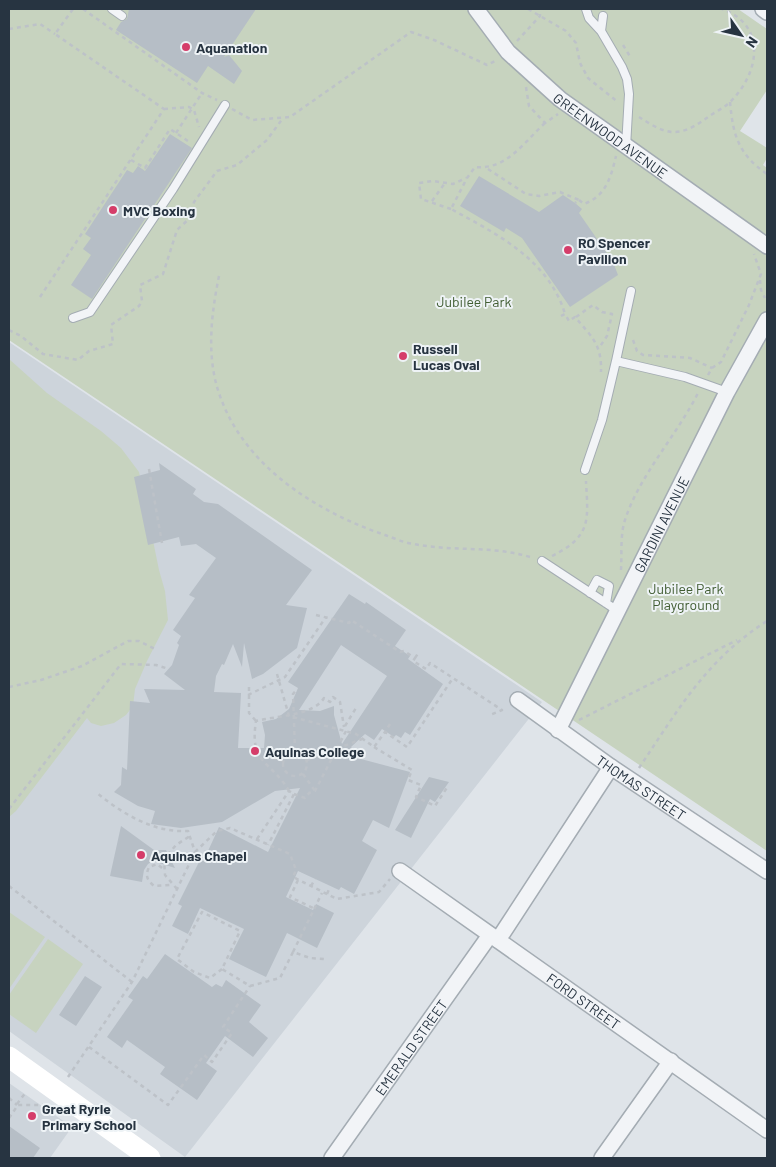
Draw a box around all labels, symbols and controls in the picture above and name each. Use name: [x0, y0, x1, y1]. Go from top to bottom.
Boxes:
north arrow: [716, 10, 766, 60]
text: N: [743, 34, 762, 51]
place label: Aquanation: [196, 39, 267, 56]
marker: Aquanation: [180, 41, 192, 53]
street label: GREENWOOD AVENUE: [550, 89, 671, 181]
place label: MVC Boxing: [123, 202, 195, 219]
marker: MVC Boxing: [107, 204, 119, 216]
place label: RO Spencer Pavilion: [578, 234, 651, 267]
marker: RO Spencer Pavilion: [562, 244, 574, 256]
park label: Jubilee Park: [436, 293, 512, 310]
place label: Russell Lucas Oval: [413, 340, 480, 373]
marker: Russell Lucas Oval: [397, 350, 409, 362]
street label: GARDINI AVENUE: [630, 473, 692, 575]
park label: Jubilee Park Playground: [648, 580, 724, 613]
place label: Aquinas College: [265, 743, 365, 760]
marker: Aquinas College: [249, 745, 261, 757]
street label: THOMAS STREET: [593, 751, 689, 823]
place label: Aquinas Chapel: [151, 847, 247, 864]
marker: Aquinas Chapel: [135, 849, 147, 861]
street label: FORD STREET: [544, 969, 624, 1033]
street label: EMERALD STREET: [371, 996, 450, 1098]
place label: Great Ryrie Primary School: [42, 1100, 136, 1133]
marker: Great Ryrie Primary School: [26, 1110, 38, 1122]

